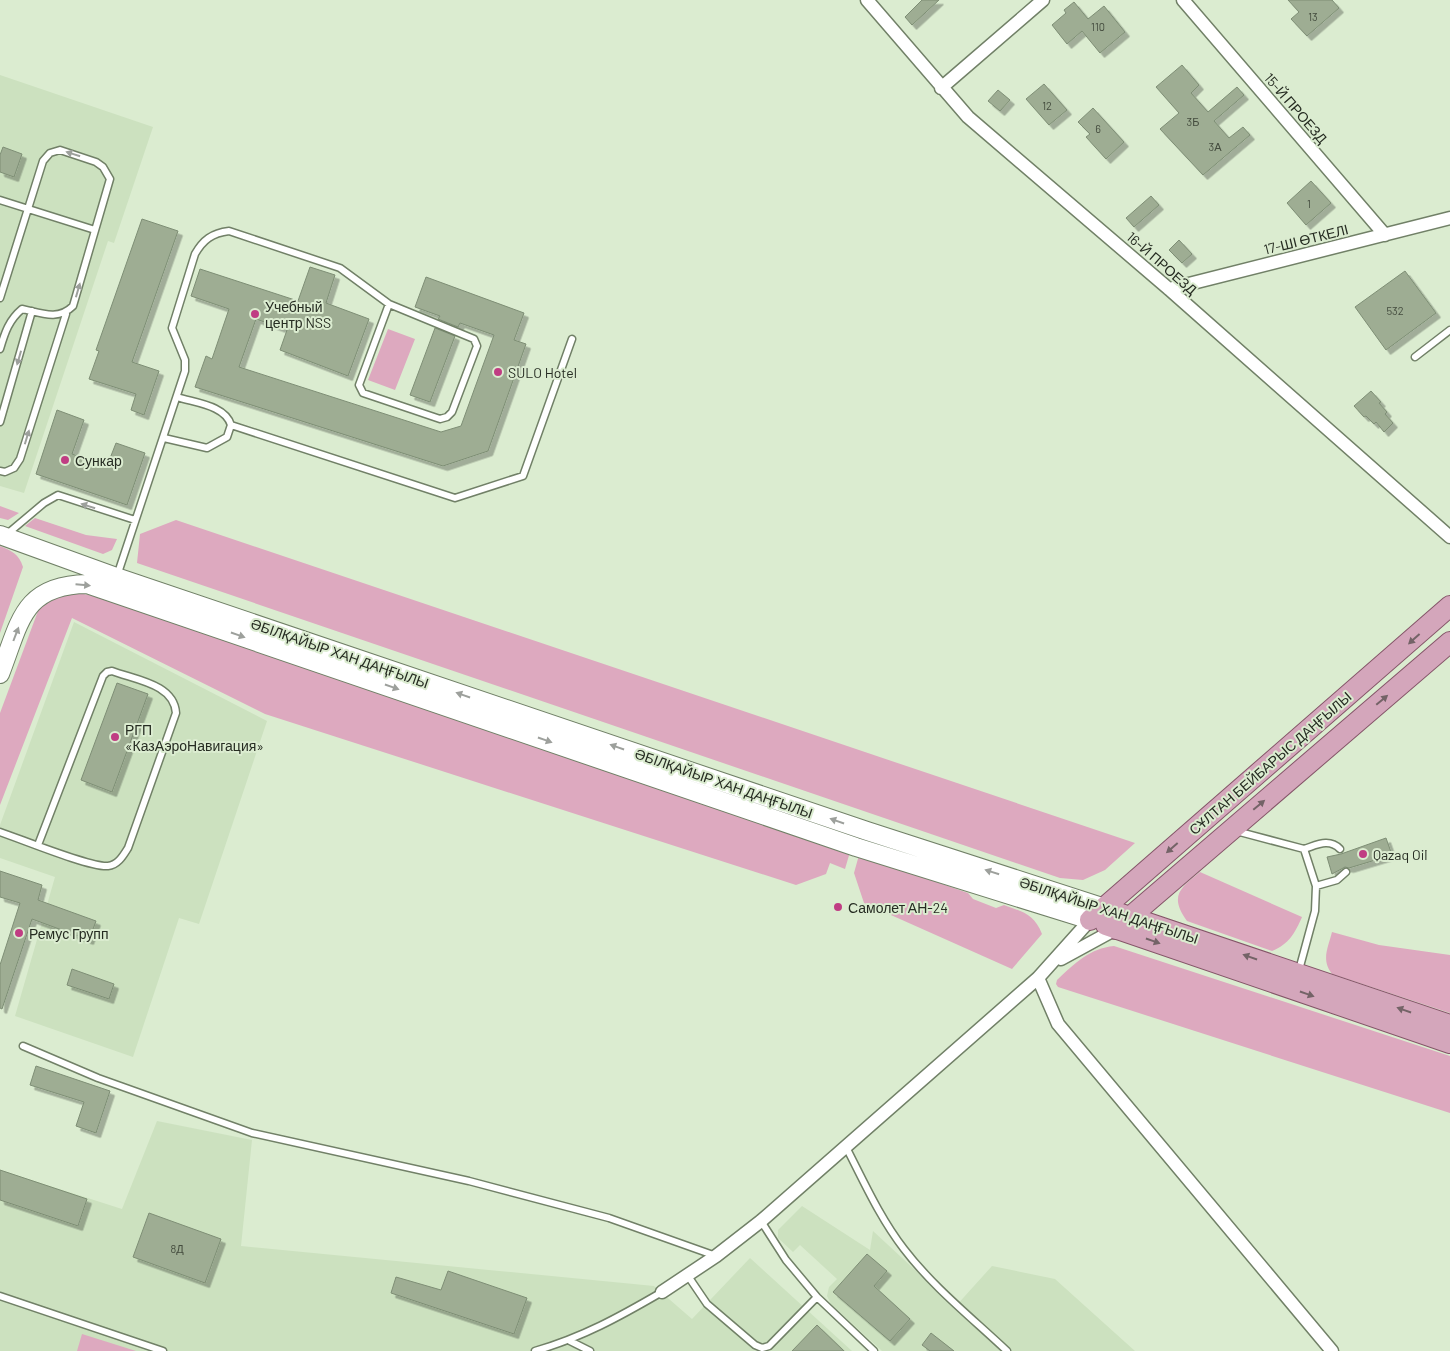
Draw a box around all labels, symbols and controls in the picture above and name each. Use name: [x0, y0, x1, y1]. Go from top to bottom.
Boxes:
house number: 13: [1308, 10, 1318, 23]
house number: 110: [1091, 20, 1105, 33]
street label: 15-Й ПРОЕЗД: [1261, 69, 1331, 147]
house number: 12: [1042, 99, 1052, 112]
house number: 3Б: [1187, 115, 1199, 128]
house number: 6: [1095, 122, 1101, 135]
house number: 3А: [1208, 140, 1222, 153]
one-way arrow: [65, 150, 80, 158]
house number: 1: [1307, 197, 1311, 210]
street label: 17-ШІ ӨТКЕЛІ: [1262, 220, 1350, 258]
street label: 16-Й ПРОЕЗД: [1123, 228, 1201, 298]
one-way arrow: [74, 283, 82, 298]
place label: Учебный центр NSS: [265, 298, 331, 331]
house number: 532: [1386, 304, 1404, 317]
marker: Учебный центр NSS: [249, 308, 261, 320]
one-way arrow: [14, 350, 22, 365]
place label: SULO Hotel: [508, 364, 577, 381]
marker: SULO Hotel: [492, 366, 504, 378]
one-way arrow: [24, 429, 32, 444]
place label: Сункар: [75, 452, 122, 469]
marker: Сункар: [59, 454, 71, 466]
one-way arrow: [81, 501, 96, 509]
one-way arrow: [76, 581, 92, 589]
street label: ӘБІЛҚАЙЫР ХАН ДАҢҒЫЛЫ: [249, 615, 431, 691]
one-way arrow: [13, 626, 20, 641]
one-way arrow: [231, 631, 246, 639]
one-way arrow: [1408, 633, 1420, 645]
one-way arrow: [384, 684, 399, 691]
street label: СҰЛТАН БЕЙБАРЫС ДАҢҒЫЛЫ: [1185, 688, 1355, 838]
one-way arrow: [455, 690, 470, 698]
one-way arrow: [1376, 694, 1389, 705]
place label: РГП «КазАэроНавигация»: [125, 721, 264, 754]
marker: РГП «КазАэроНавигация»: [109, 731, 121, 743]
one-way arrow: [538, 737, 553, 744]
one-way arrow: [609, 742, 624, 750]
street label: ӘБІЛҚАЙЫР ХАН ДАҢҒЫЛЫ: [633, 745, 815, 821]
one-way arrow: [1252, 799, 1264, 811]
one-way arrow: [829, 817, 844, 825]
one-way arrow: [1166, 842, 1178, 854]
place label: Qazaq Oil: [1373, 846, 1428, 863]
marker: Qazaq Oil: [1357, 848, 1369, 860]
one-way arrow: [984, 867, 999, 875]
street label: ӘБІЛҚАЙЫР ХАН ДАҢҒЫЛЫ: [1017, 873, 1201, 947]
place label: Самолет АН-24: [848, 899, 948, 916]
marker: Самолет АН-24: [832, 901, 844, 913]
place label: Ремус Групп: [29, 925, 109, 942]
marker: Ремус Групп: [13, 927, 25, 939]
one-way arrow: [1146, 937, 1161, 945]
one-way arrow: [1242, 953, 1257, 961]
one-way arrow: [1300, 990, 1315, 998]
one-way arrow: [1396, 1005, 1411, 1013]
house number: 8Д: [170, 1242, 184, 1255]

